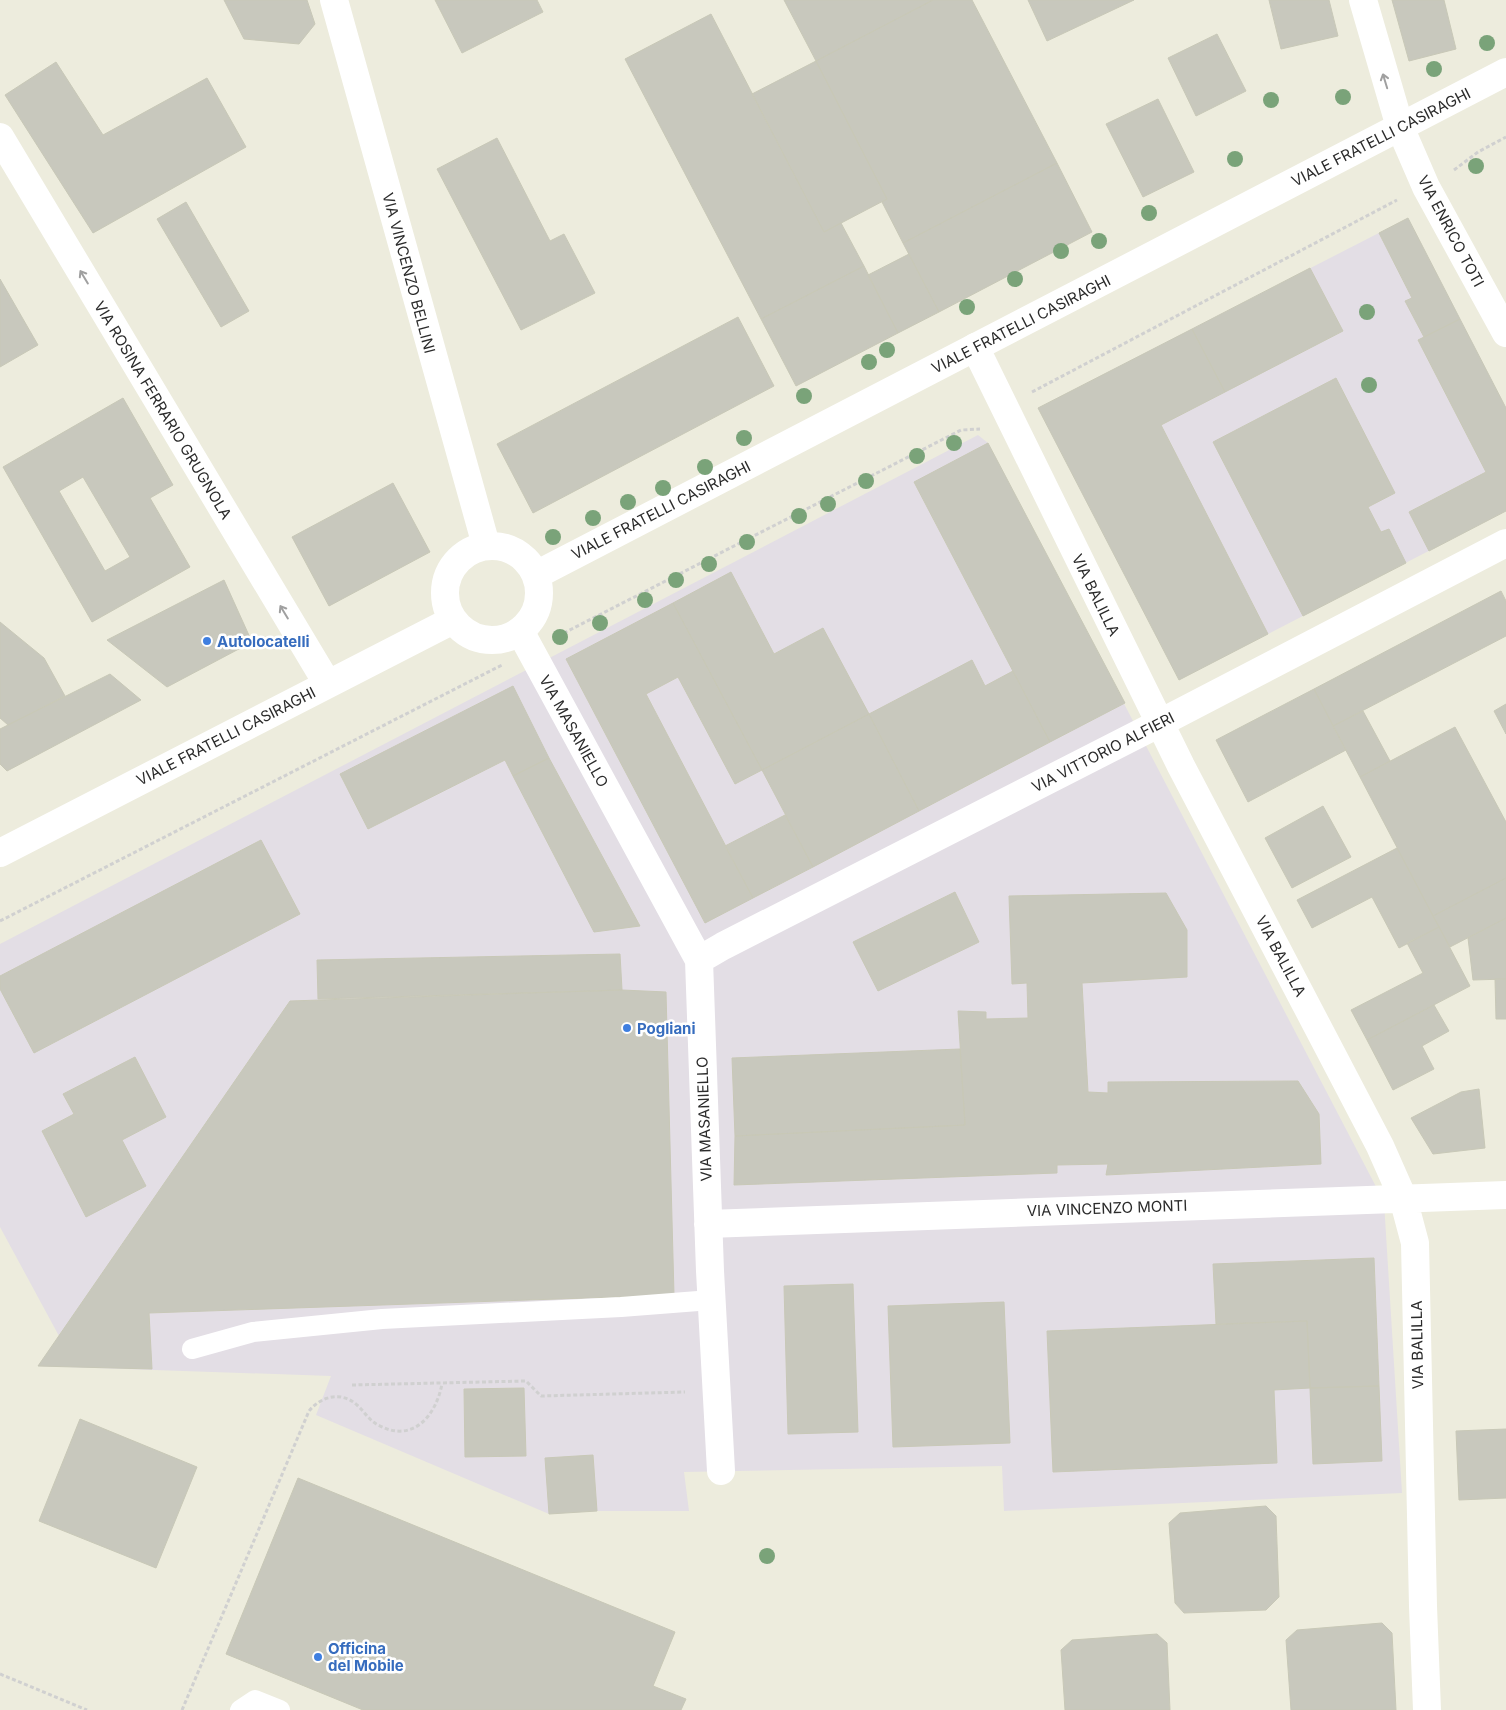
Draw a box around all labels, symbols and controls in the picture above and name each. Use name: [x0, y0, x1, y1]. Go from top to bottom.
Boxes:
one-way arrow: [1380, 73, 1390, 89]
street label: VIALE FRATELLI CASIRAGHI: [1288, 83, 1474, 191]
street label: VIA ENRICO TOTI: [1414, 172, 1488, 290]
street label: VIA VINCENZO BELLINI: [378, 191, 440, 355]
one-way arrow: [78, 270, 88, 284]
street label: VIALE FRATELLI CASIRAGHI: [928, 270, 1114, 378]
street label: VIA ROSINA FERRARIO GRUGNOLA: [90, 297, 236, 523]
street label: VIALE FRATELLI CASIRAGHI: [568, 456, 754, 564]
street label: VIA BALILLA: [1068, 551, 1124, 639]
one-way arrow: [278, 605, 288, 619]
place label: Autolocatelli: [217, 632, 310, 651]
marker: Autolocatelli: [201, 635, 213, 647]
street label: VIA MASANIELLO: [535, 672, 613, 790]
street label: VIALE FRATELLI CASIRAGHI: [133, 682, 319, 790]
street label: VIA VITTORIO ALFIERI: [1029, 708, 1177, 796]
street label: VIA BALILLA: [1252, 912, 1310, 1000]
place label: Pogliani: [637, 1019, 696, 1038]
marker: Pogliani: [621, 1022, 633, 1034]
street label: VIA MASANIELLO: [692, 1056, 716, 1182]
street label: VIA VINCENZO MONTI: [1026, 1196, 1188, 1220]
street label: VIA BALILLA: [1407, 1300, 1427, 1390]
place label: Officina del Mobile: [328, 1639, 404, 1675]
marker: Officina del Mobile: [312, 1651, 324, 1663]

